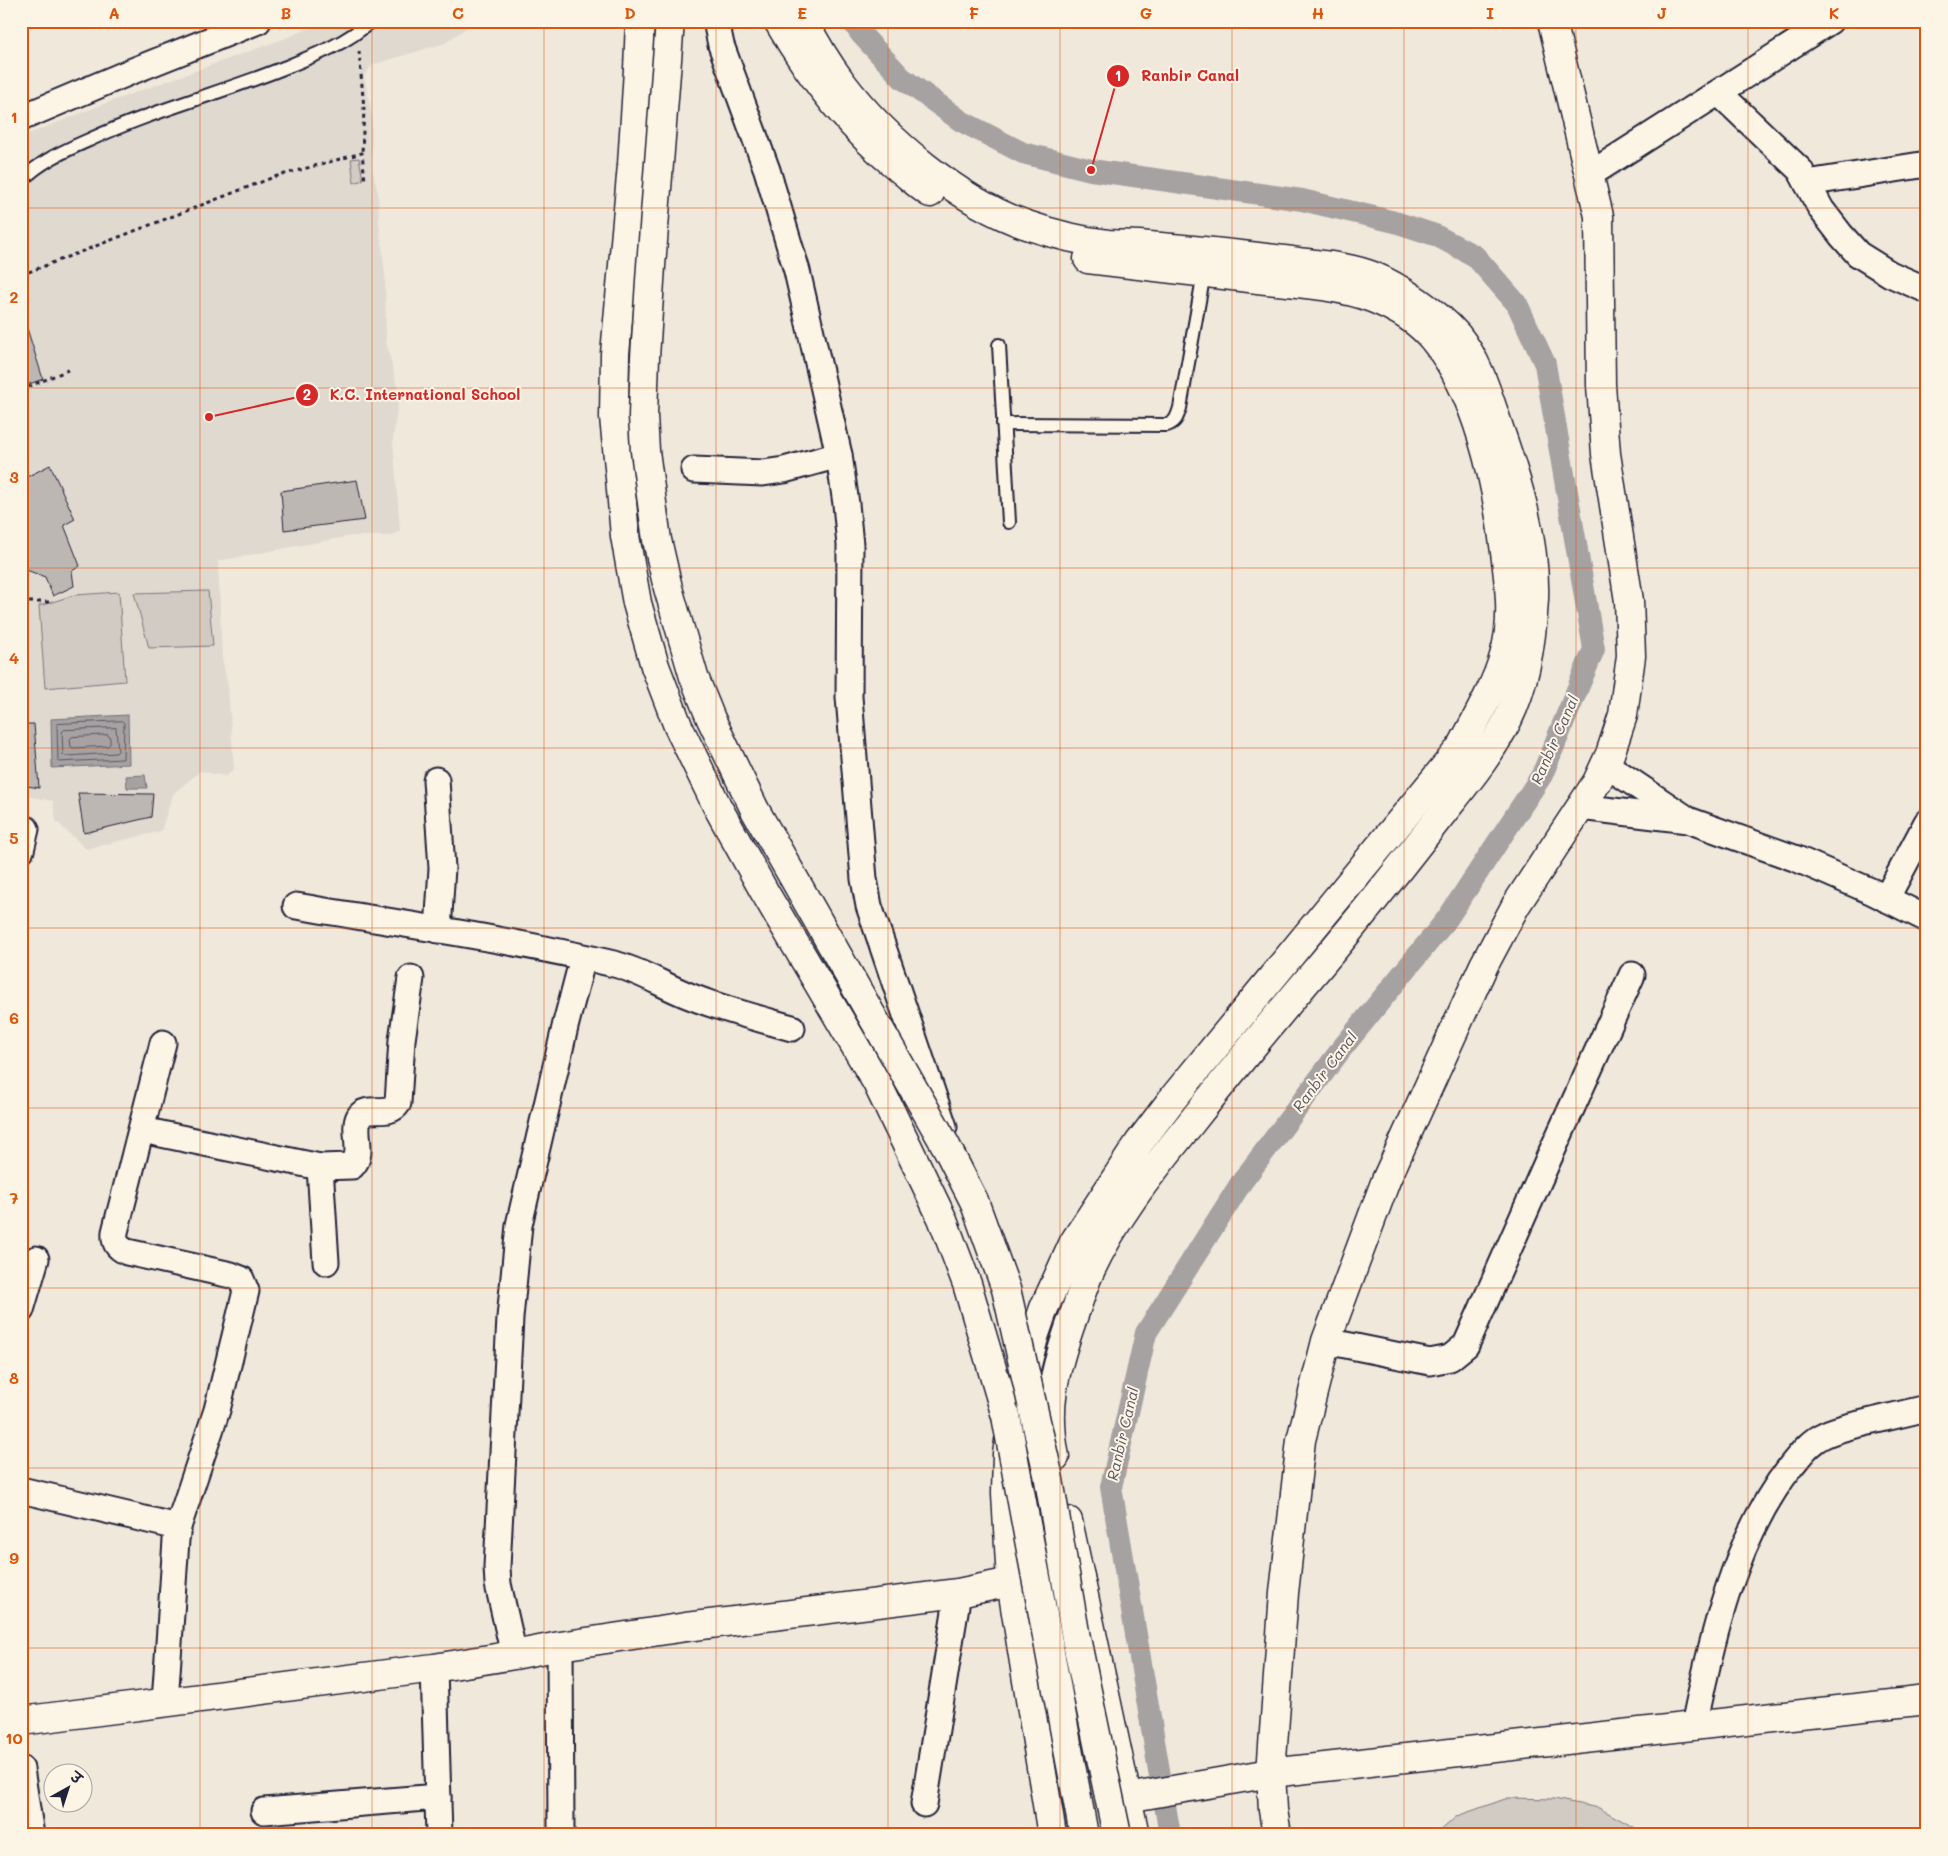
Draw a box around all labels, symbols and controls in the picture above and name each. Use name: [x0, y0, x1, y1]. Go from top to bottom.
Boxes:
text: A: [108, 2, 120, 23]
text: B: [281, 2, 291, 23]
text: C: [452, 2, 464, 23]
text: D: [624, 2, 636, 23]
text: E: [797, 2, 807, 23]
text: F: [969, 2, 979, 23]
text: G: [1140, 2, 1152, 23]
text: H: [1312, 2, 1324, 23]
text: I: [1486, 2, 1494, 23]
text: J: [1657, 2, 1667, 23]
text: K: [1829, 2, 1839, 23]
callout: Ranbir Canal: [1106, 61, 1249, 91]
text: 1: [1115, 65, 1121, 85]
text: Ranbir Canal: [1141, 65, 1239, 85]
text: 1: [10, 106, 18, 127]
text: 2: [10, 286, 19, 307]
callout: K.C. International School: [295, 380, 530, 410]
text: 2: [303, 384, 311, 404]
text: K.C. International School: [330, 384, 520, 404]
text: 3: [9, 466, 19, 487]
text: 4: [9, 647, 19, 668]
water label: Ranbir Canal: [1526, 692, 1583, 787]
text: 5: [9, 827, 19, 848]
text: 6: [9, 1007, 19, 1028]
water label: Ranbir Canal: [1288, 1027, 1361, 1115]
text: 7: [10, 1187, 19, 1208]
text: 8: [9, 1367, 19, 1388]
water label: Ranbir Canal: [1102, 1385, 1143, 1482]
text: 9: [9, 1547, 19, 1568]
text: 10: [5, 1727, 23, 1748]
north arrow: [42, 1764, 92, 1814]
text: उ: [65, 1766, 87, 1789]

